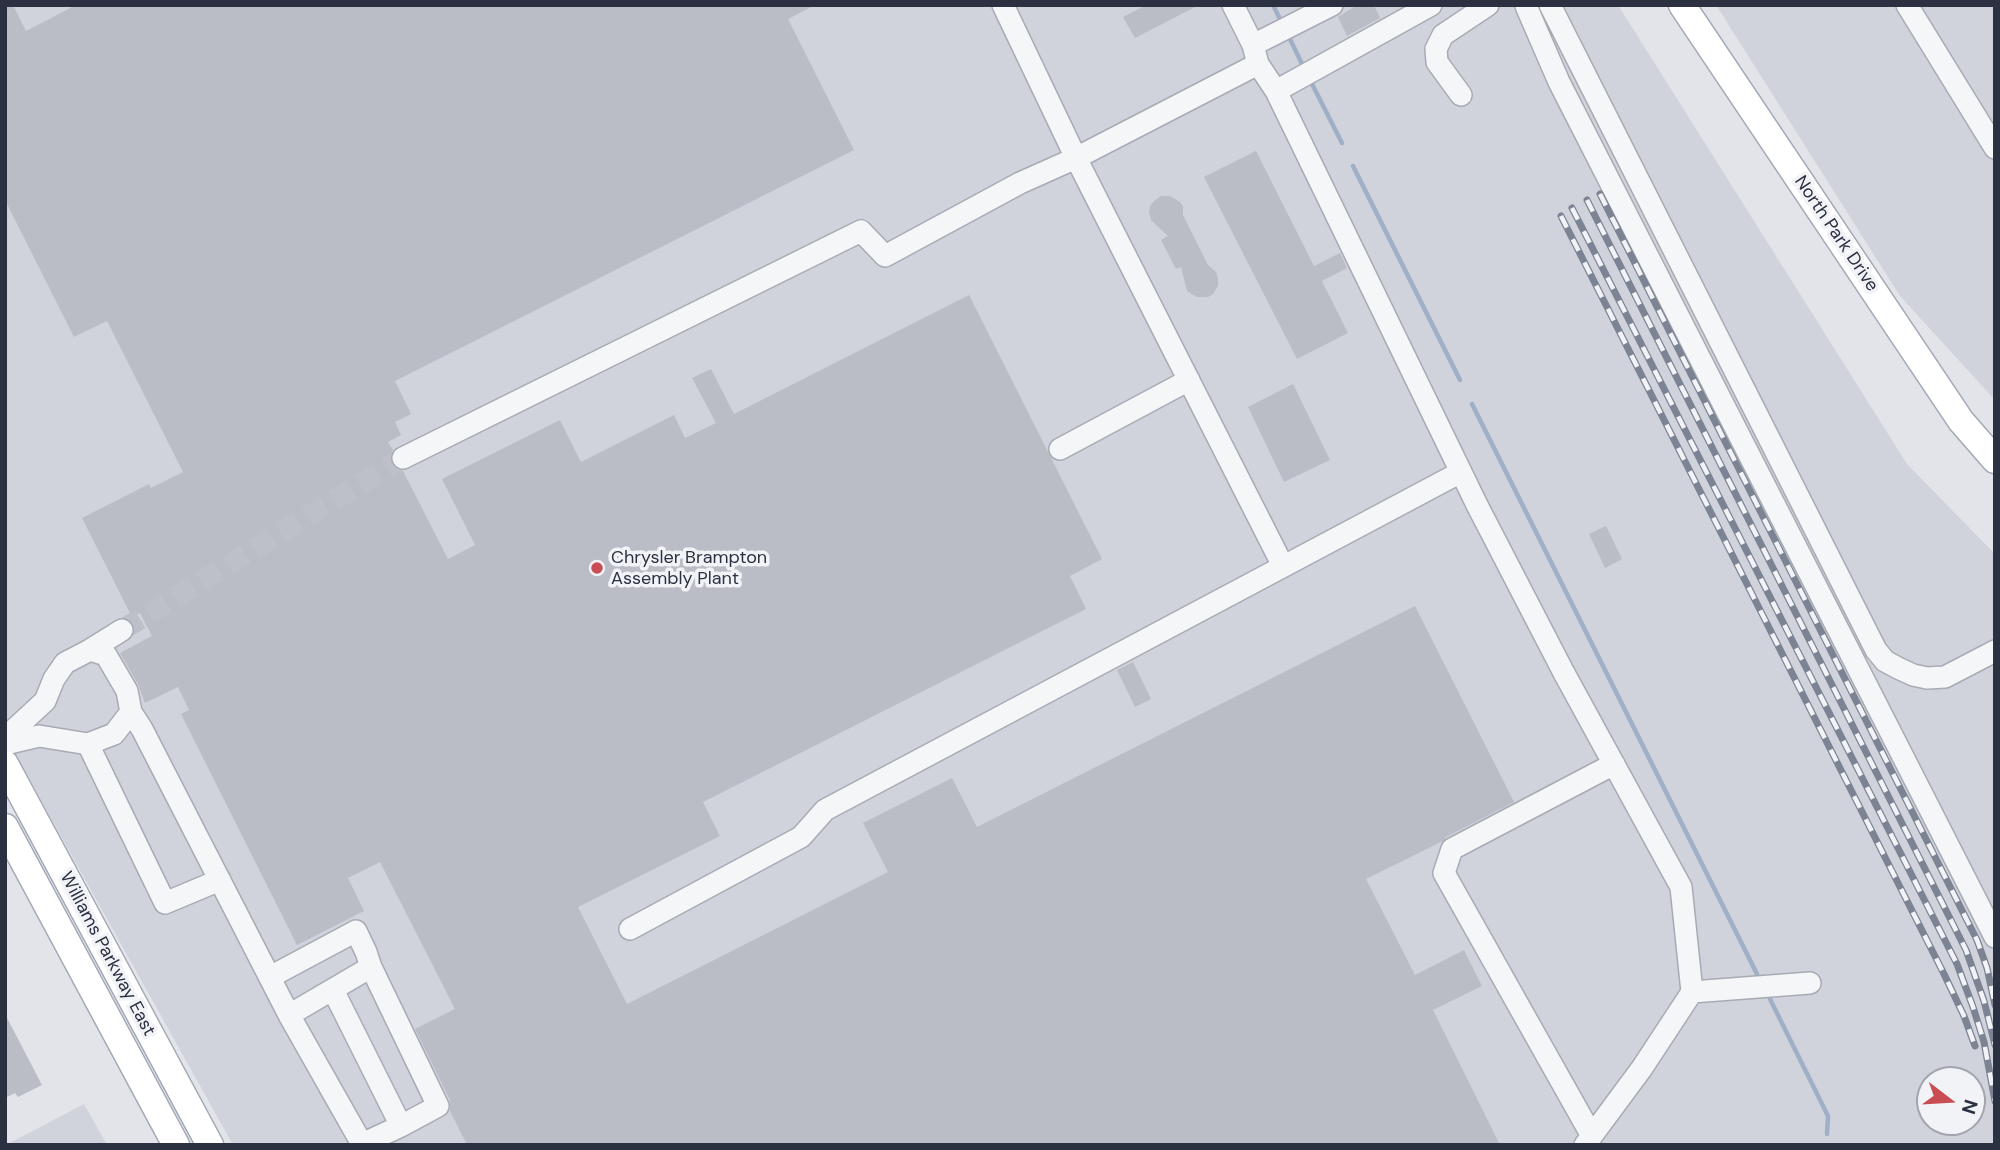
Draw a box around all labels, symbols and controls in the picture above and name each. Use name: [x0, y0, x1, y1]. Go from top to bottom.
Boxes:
street label: North Park Drive: [1789, 172, 1883, 296]
place label: Chrysler Brampton Assembly Plant: [611, 547, 767, 590]
marker: Chrysler Brampton Assembly Plant: [589, 560, 605, 576]
street label: Williams Parkway East: [55, 868, 159, 1040]
north arrow: [1916, 1066, 1986, 1136]
text: N: [1956, 1096, 1984, 1117]

